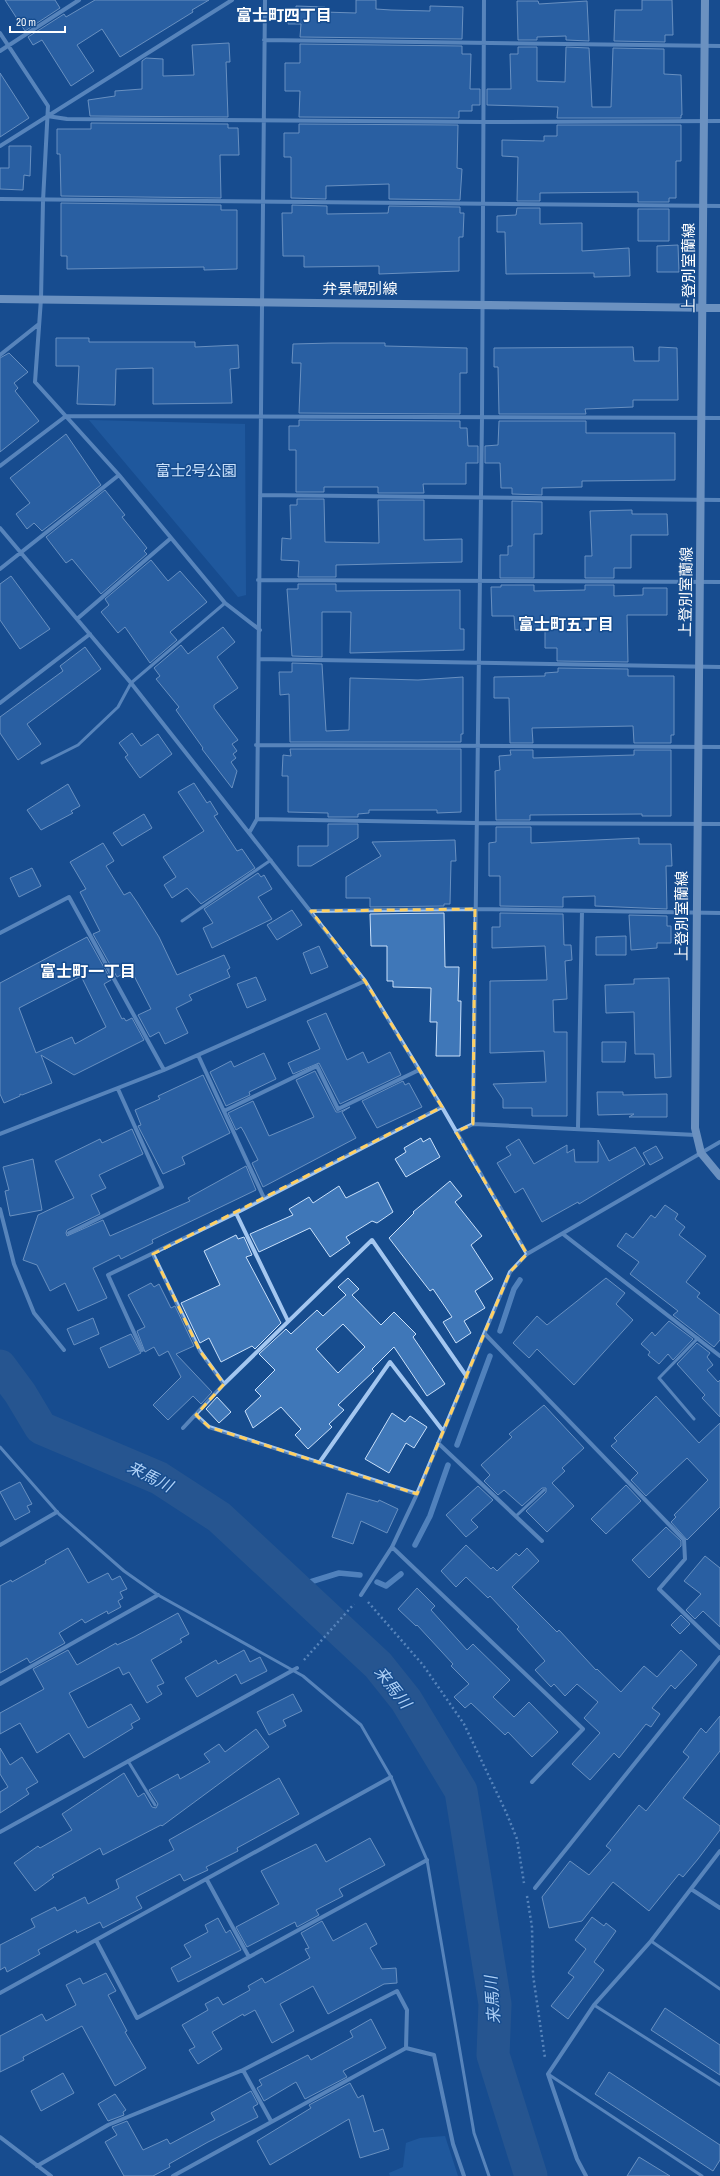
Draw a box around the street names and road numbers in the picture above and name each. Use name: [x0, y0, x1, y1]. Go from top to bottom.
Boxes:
street label: 上登別室蘭線: [680, 223, 699, 313]
street label: 弁景幌別線: [322, 280, 398, 299]
street label: 上登別室蘭線: [676, 547, 697, 637]
street label: 上登別室蘭線: [673, 871, 692, 961]

